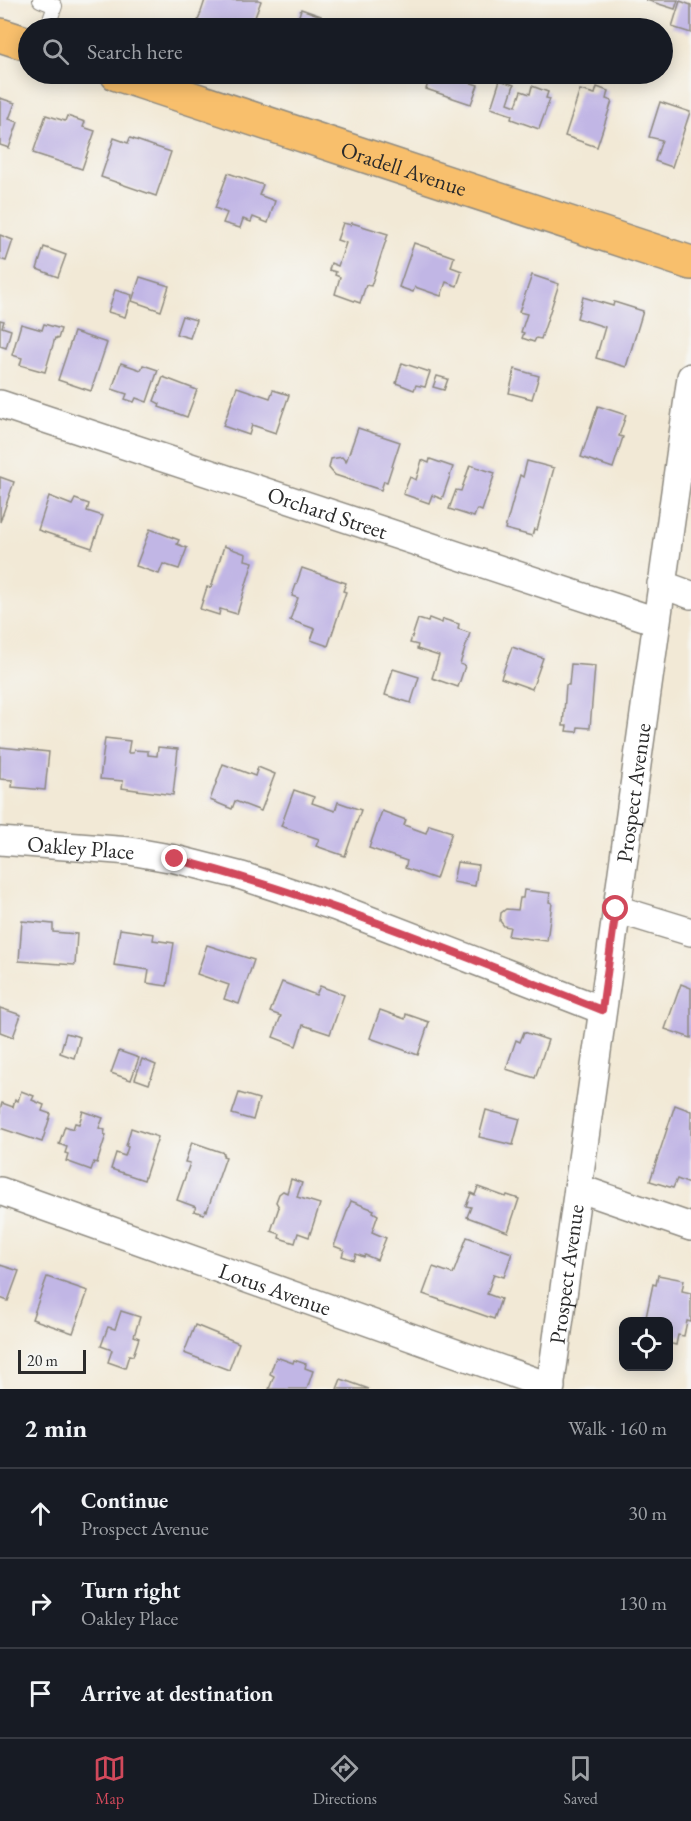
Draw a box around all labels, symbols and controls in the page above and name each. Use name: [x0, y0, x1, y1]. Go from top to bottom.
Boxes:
search box: [18, 18, 673, 84]
icon: search: [39, 35, 72, 68]
text: Search here: [87, 37, 182, 66]
street label: Oradell Avenue: [337, 135, 471, 203]
street label: Orchard Street: [264, 479, 391, 546]
street label: Prospect Avenue: [609, 721, 658, 865]
street label: Oakley Place: [26, 829, 136, 866]
route end: [161, 845, 187, 871]
route start: [602, 895, 628, 921]
street label: Prospect Avenue: [542, 1202, 591, 1346]
street label: Lotus Avenue: [215, 1256, 335, 1323]
map controls: [619, 1317, 673, 1371]
button: locate: [619, 1317, 673, 1371]
scale bar: [18, 1347, 86, 1374]
text: 20 m: [27, 1350, 58, 1371]
text: 2 min: [24, 1411, 87, 1445]
text: Walk · 160 m: [568, 1415, 667, 1441]
text: Continue: [81, 1486, 168, 1515]
icon: ahead: [24, 1497, 57, 1530]
text: 30 m: [628, 1500, 667, 1526]
text: Prospect Avenue: [81, 1515, 209, 1541]
text: Turn right: [81, 1576, 180, 1605]
icon: right: [24, 1587, 57, 1620]
text: 130 m: [619, 1590, 667, 1616]
text: Oakley Place: [81, 1605, 178, 1631]
icon: arrive: [24, 1677, 57, 1710]
text: Arrive at destination: [81, 1679, 273, 1708]
tab: Map: [93, 1752, 126, 1809]
tab: Directions: [313, 1752, 377, 1809]
tab: Saved: [563, 1752, 598, 1809]

